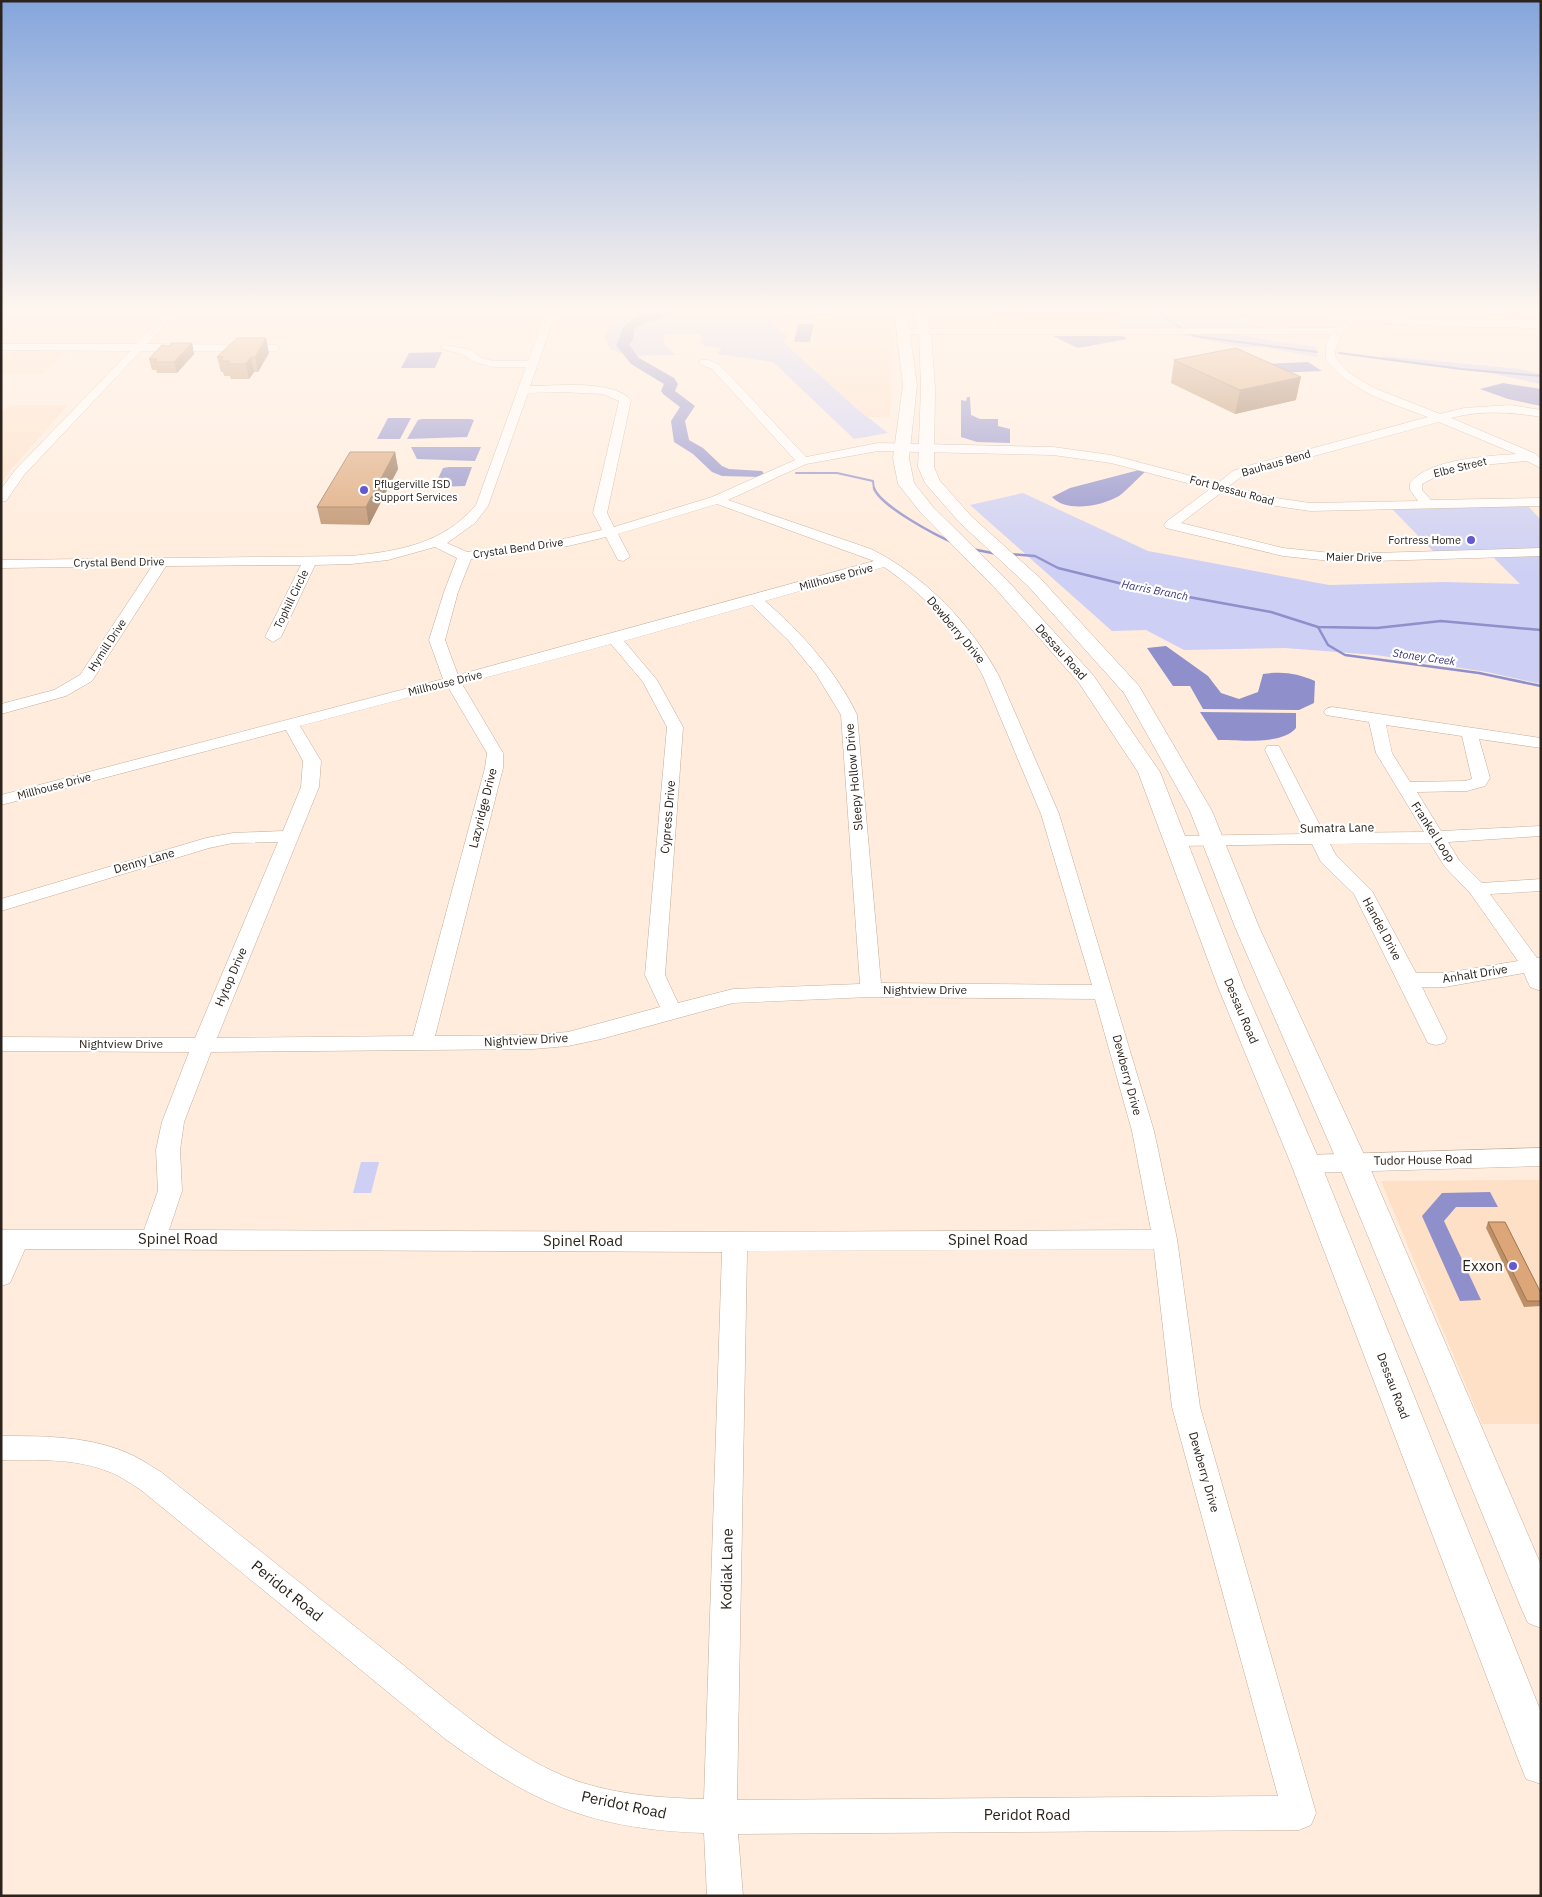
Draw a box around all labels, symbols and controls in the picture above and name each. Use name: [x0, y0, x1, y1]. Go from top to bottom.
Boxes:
street label: Bauhaus Bend: [1240, 446, 1312, 480]
street label: Elbe Street: [1432, 454, 1488, 480]
street label: Fort Dessau Road: [1188, 472, 1276, 508]
place label: Pflugerville ISD Support Services: [374, 477, 458, 504]
marker: Pflugerville ISD Support Services: [358, 484, 370, 496]
place label: Fortress Home: [1388, 533, 1461, 547]
marker: Fortress Home: [1465, 534, 1477, 546]
street label: Crystal Bend Drive: [472, 535, 564, 561]
street label: Maier Drive: [1326, 550, 1382, 564]
street label: Crystal Bend Drive: [73, 554, 165, 570]
street label: Millhouse Drive: [798, 560, 874, 594]
street label: Tophill Circle: [271, 567, 311, 631]
water label: Harris Branch: [1120, 577, 1190, 603]
street label: Dewberry Drive: [924, 593, 989, 667]
street label: Hymill Drive: [85, 616, 129, 674]
street label: Dessau Road: [1032, 621, 1090, 683]
water label: Stoney Creek: [1392, 646, 1456, 668]
street label: Millhouse Drive: [407, 667, 483, 699]
street label: Sleepy Hollow Drive: [841, 723, 866, 831]
street label: Lazyridge Drive: [465, 766, 500, 849]
street label: Millhouse Drive: [16, 769, 92, 803]
street label: Cypress Drive: [657, 779, 678, 854]
street label: Frankel Loop: [1408, 799, 1459, 865]
street label: Sumatra Lane: [1300, 819, 1375, 836]
street label: Denny Lane: [112, 845, 177, 876]
street label: Handel Drive: [1360, 895, 1405, 963]
street label: Hytop Drive: [211, 945, 250, 1009]
street label: Anhalt Drive: [1441, 961, 1509, 986]
street label: Dessau Road: [1221, 976, 1262, 1046]
street label: Nightview Drive: [883, 982, 967, 997]
street label: Nightview Drive: [484, 1030, 569, 1049]
street label: Dewberry Drive: [1110, 1033, 1146, 1117]
street label: Nightview Drive: [79, 1036, 163, 1051]
street label: Tudor House Road: [1373, 1151, 1473, 1168]
street label: Spinel Road: [138, 1229, 218, 1248]
street label: Spinel Road: [948, 1230, 1028, 1249]
street label: Spinel Road: [543, 1231, 623, 1250]
place label: Exxon: [1462, 1256, 1503, 1275]
marker: Exxon: [1507, 1260, 1519, 1272]
street label: Dessau Road: [1374, 1351, 1413, 1421]
street label: Dewberry Drive: [1186, 1430, 1223, 1514]
street label: Kodiak Lane: [716, 1528, 737, 1610]
street label: Peridot Road: [248, 1556, 327, 1625]
street label: Peridot Road: [580, 1786, 668, 1823]
street label: Peridot Road: [984, 1805, 1070, 1824]

